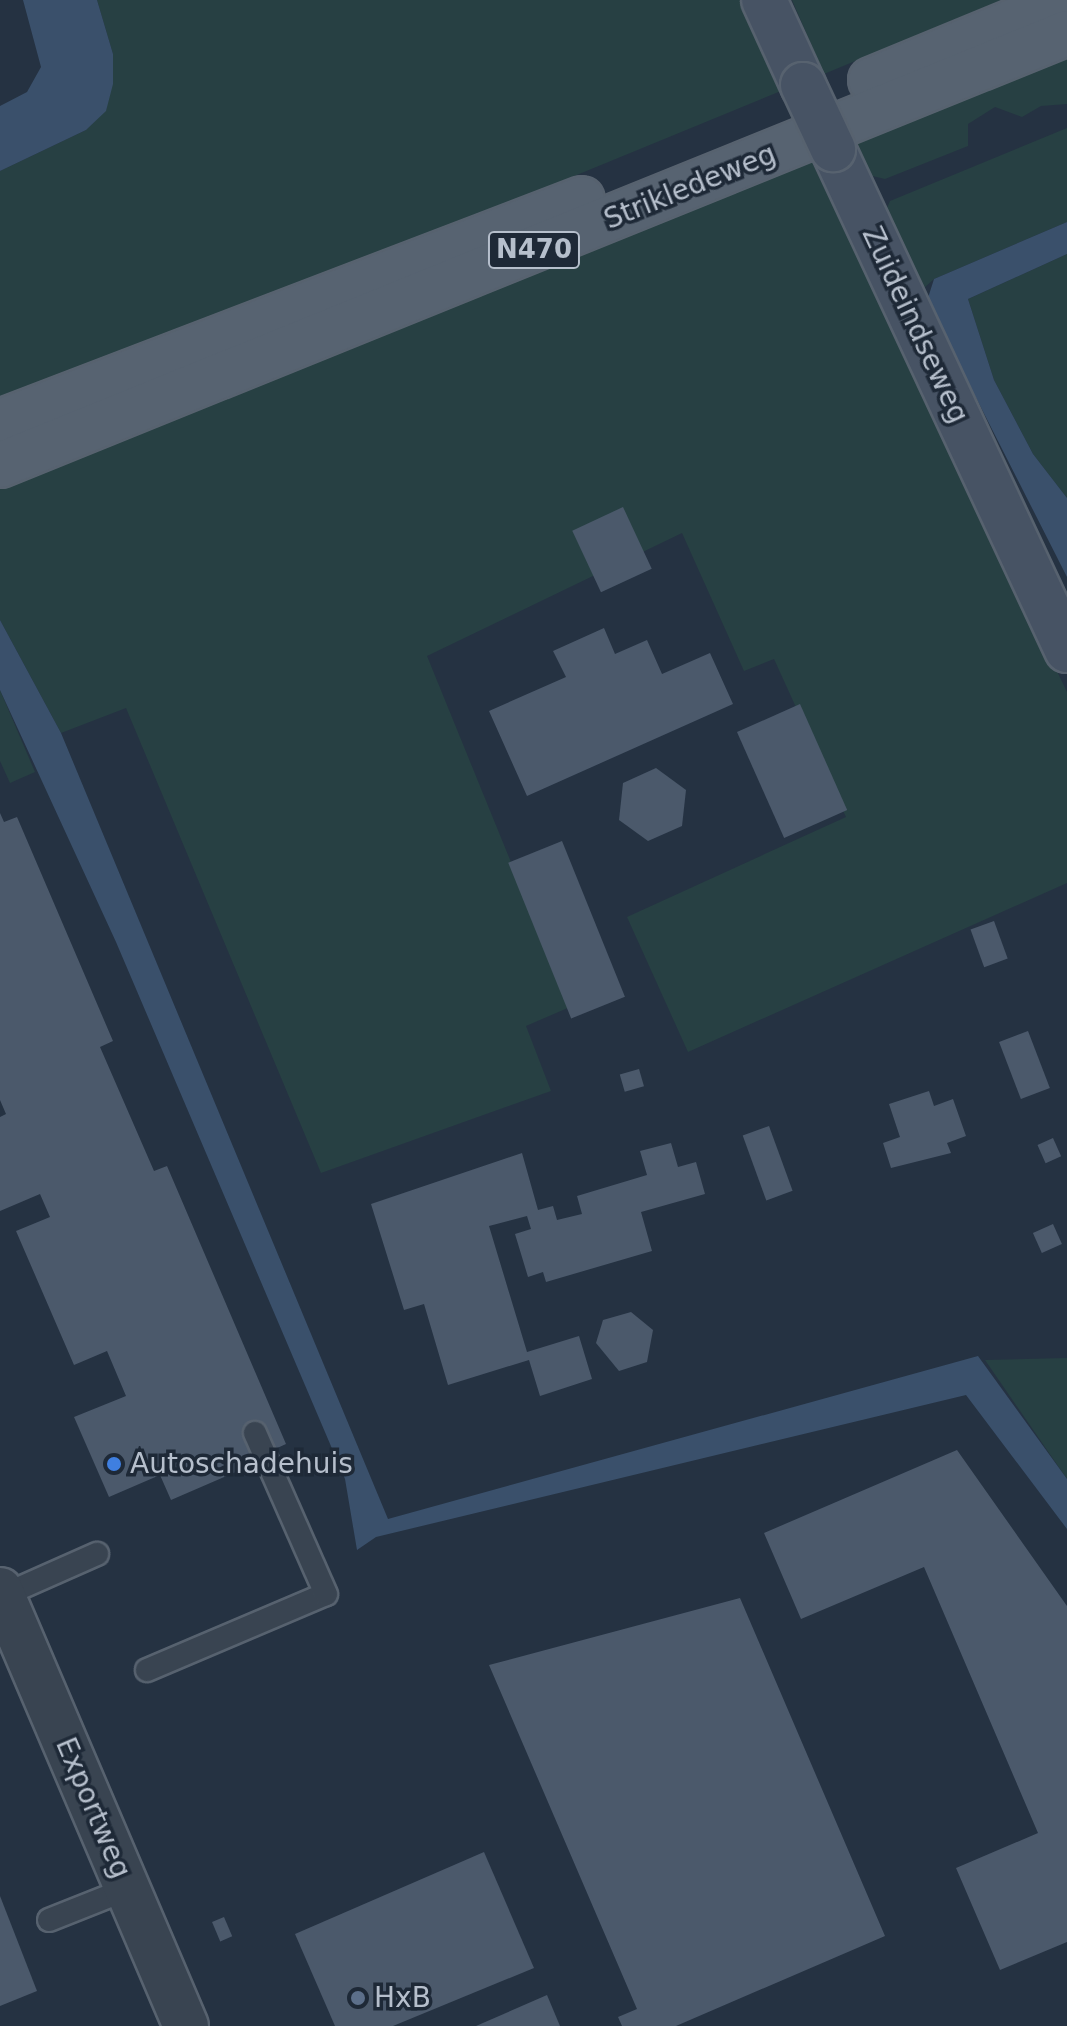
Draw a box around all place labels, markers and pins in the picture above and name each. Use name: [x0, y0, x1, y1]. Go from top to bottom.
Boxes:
place label: Autoschadehuis: [130, 1447, 353, 1481]
marker: Autoschadehuis: [105, 1455, 123, 1473]
place label: HxB: [374, 1981, 431, 2015]
marker: HxB: [349, 1989, 367, 2007]

